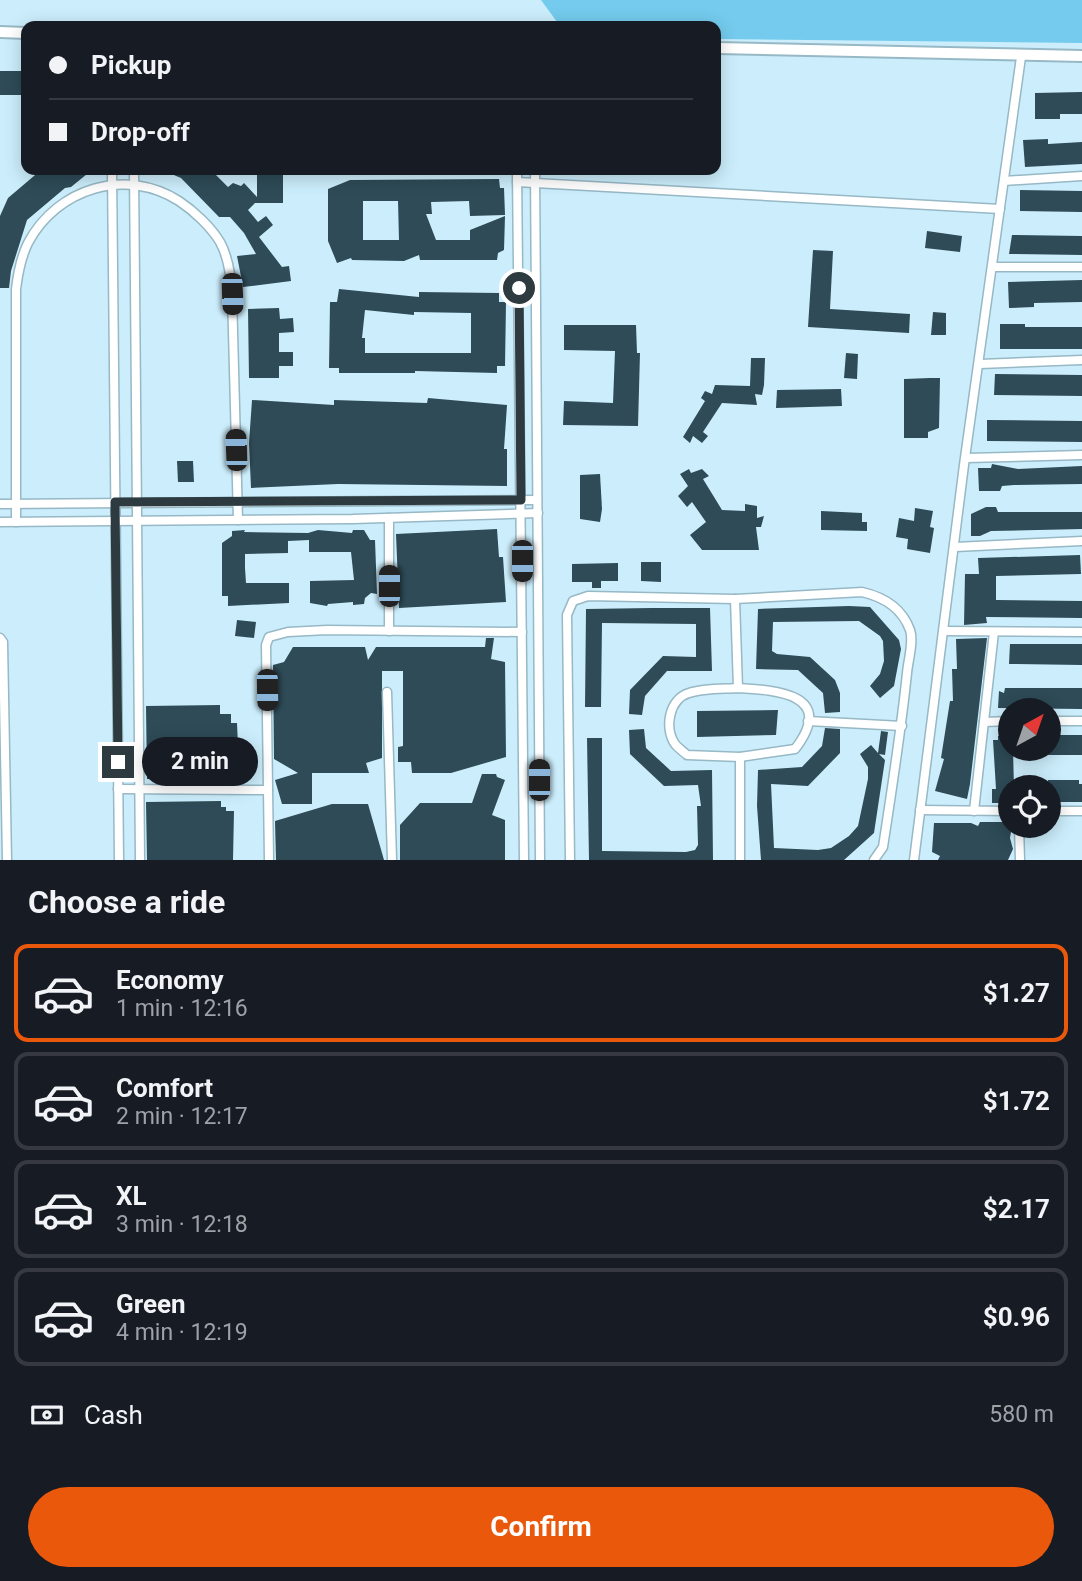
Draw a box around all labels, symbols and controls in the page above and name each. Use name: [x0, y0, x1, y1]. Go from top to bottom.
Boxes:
text: Pickup: [91, 50, 171, 80]
text: Drop-off: [91, 117, 190, 147]
route start: [503, 272, 535, 304]
car: [221, 273, 244, 315]
car: [225, 429, 248, 471]
car: [512, 540, 533, 582]
car: [379, 565, 400, 607]
car: [257, 669, 278, 711]
north arrow: [998, 698, 1060, 761]
map controls: [998, 698, 1061, 838]
callout: 2 min: [142, 738, 258, 786]
route end: [102, 746, 134, 778]
text: 2 min: [171, 748, 229, 775]
car: [529, 759, 550, 801]
button: locate: [998, 775, 1061, 838]
text: Choose a ride: [28, 883, 225, 921]
icon: car: [32, 962, 95, 1025]
text: Economy: [116, 965, 223, 995]
text: $1.27: [983, 978, 1050, 1008]
text: 1 min · 12:16: [116, 995, 248, 1022]
icon: car: [32, 1070, 95, 1133]
text: Comfort: [116, 1073, 213, 1103]
text: $1.72: [983, 1086, 1050, 1116]
text: 2 min · 12:17: [116, 1103, 248, 1130]
icon: car: [32, 1178, 95, 1241]
text: XL: [116, 1181, 147, 1211]
text: $2.17: [983, 1194, 1050, 1224]
text: 3 min · 12:18: [116, 1211, 248, 1238]
icon: car: [32, 1286, 95, 1349]
text: Green: [116, 1289, 186, 1319]
text: $0.96: [983, 1302, 1050, 1332]
text: 4 min · 12:19: [116, 1319, 248, 1346]
icon: cash: [28, 1396, 66, 1434]
text: Cash: [84, 1400, 143, 1430]
text: 580 m: [989, 1401, 1054, 1428]
button: Confirm: [28, 1487, 1054, 1567]

